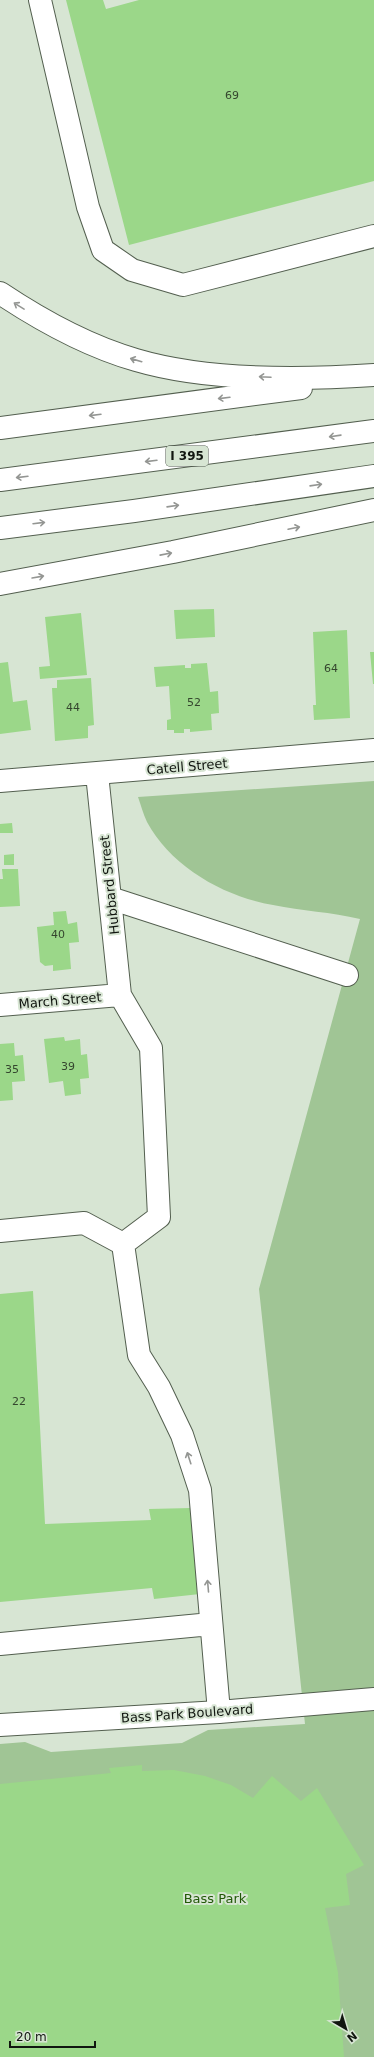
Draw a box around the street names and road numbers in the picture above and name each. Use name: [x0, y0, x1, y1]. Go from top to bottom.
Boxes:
road number: I 395: [166, 446, 208, 466]
street label: Catell Street: [146, 755, 228, 777]
street label: Hubbard Street: [97, 835, 122, 935]
street label: March Street: [18, 989, 102, 1012]
street label: Bass Park Boulevard: [120, 1701, 254, 1726]

